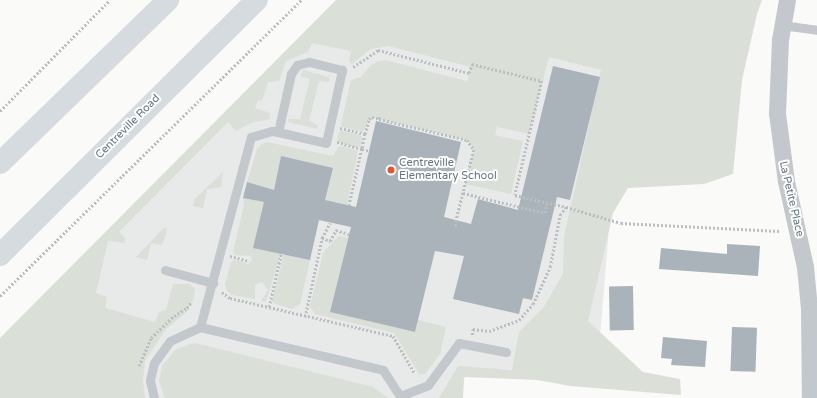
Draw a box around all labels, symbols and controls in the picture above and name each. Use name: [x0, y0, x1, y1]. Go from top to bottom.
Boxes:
street label: Centreville Road: [93, 92, 163, 162]
place label: Centreville Elementary School: [399, 157, 497, 183]
street label: La Petite Place: [776, 160, 806, 238]
marker: Centreville Elementary School: [386, 165, 396, 175]

